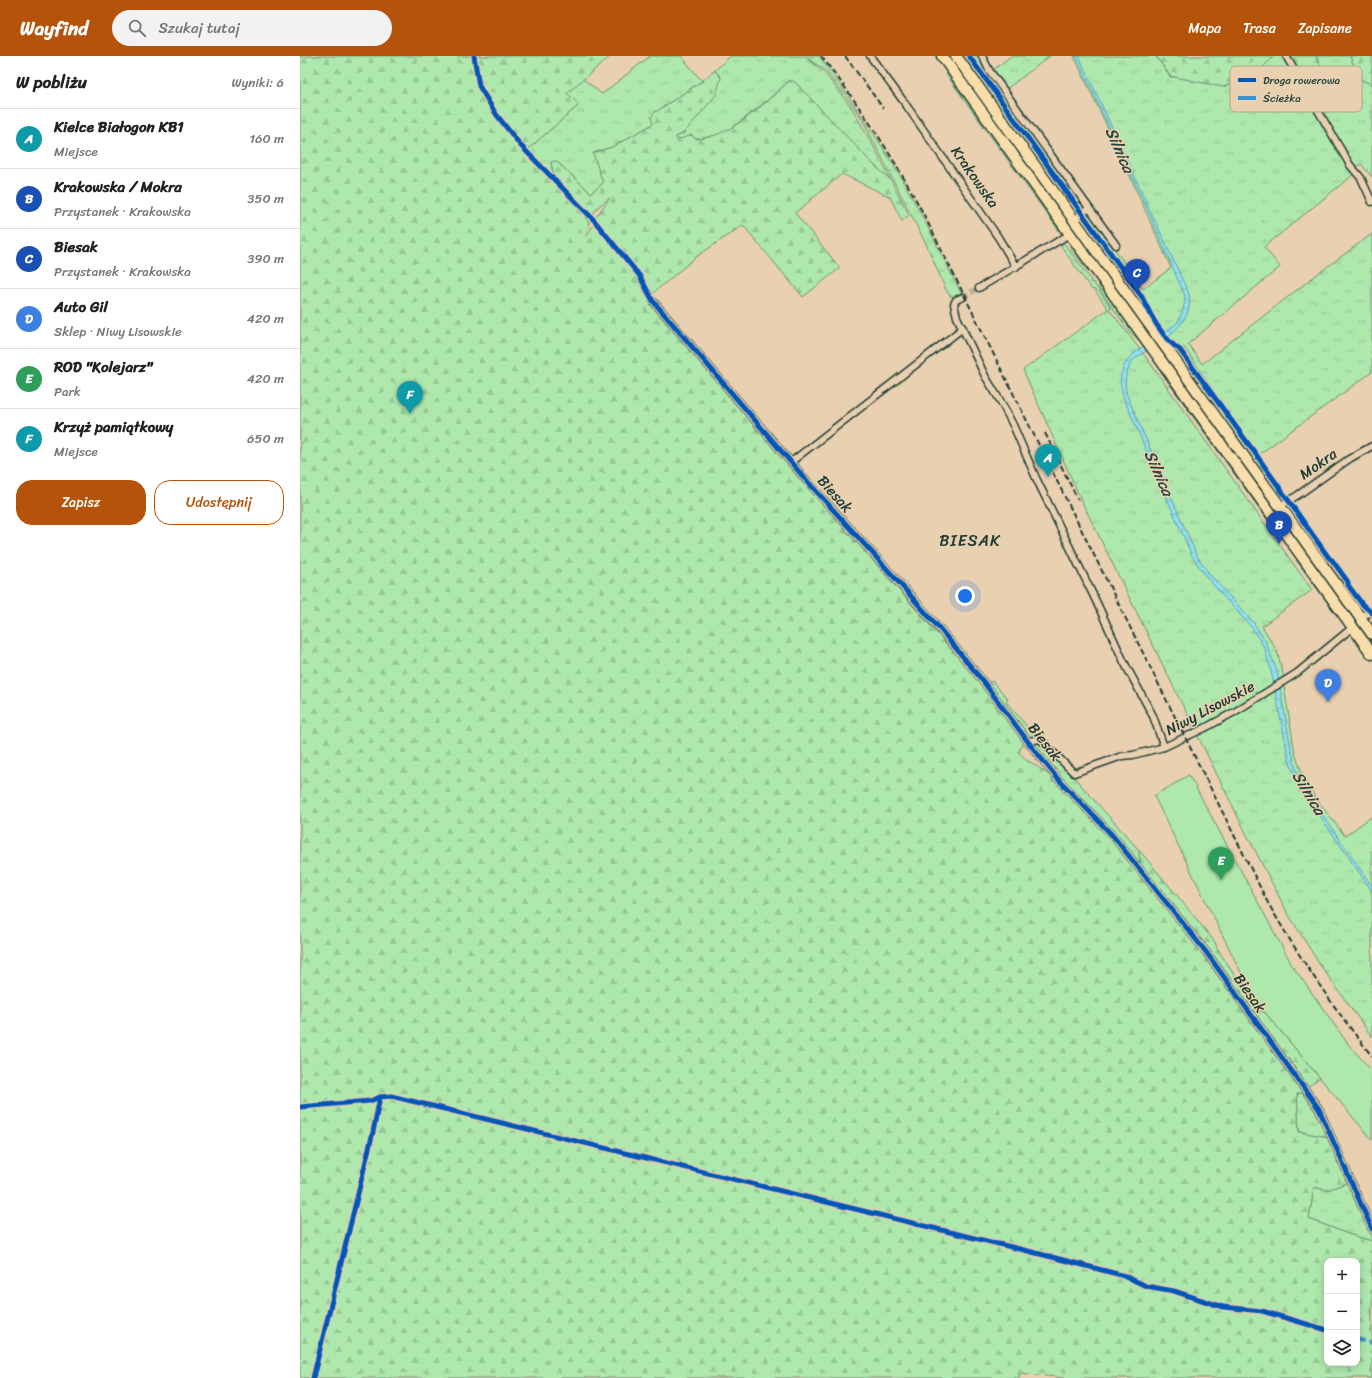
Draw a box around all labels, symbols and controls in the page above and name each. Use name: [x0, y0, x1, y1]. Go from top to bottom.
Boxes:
search box: [112, 10, 392, 46]
text: Wayfind: [20, 12, 88, 45]
text: Szukaj tutaj: [158, 15, 240, 41]
text: Mapa: [1188, 16, 1221, 41]
text: Trasa: [1243, 16, 1276, 41]
text: Zapisane: [1298, 16, 1352, 41]
icon: search: [126, 17, 148, 39]
legend: [1230, 66, 1362, 112]
text: W pobliżu: [16, 67, 87, 97]
text: Wyniki: 6: [231, 71, 284, 94]
text: Droga rowerowa: [1263, 71, 1341, 90]
text: Ścieżka: [1263, 89, 1301, 108]
text: Kielce Białogon KB1: [54, 114, 184, 140]
water label: Silnica: [1097, 122, 1144, 180]
text: A: [25, 127, 33, 150]
text: 160 m: [249, 127, 284, 150]
text: Miejsce: [54, 140, 98, 163]
street label: Krakowska: [944, 140, 1006, 214]
text: Krakowska / Mokra: [54, 174, 182, 200]
text: B: [25, 187, 33, 210]
text: 350 m: [247, 187, 284, 210]
text: Przystanek · Krakowska: [54, 200, 191, 223]
text: Biesak: [54, 234, 98, 260]
text: C: [25, 247, 33, 270]
text: 390 m: [247, 247, 284, 270]
pin: C: [1124, 259, 1150, 292]
text: Przystanek · Krakowska: [54, 260, 191, 283]
text: Auto Gil: [54, 294, 108, 320]
text: D: [25, 307, 33, 330]
text: 420 m: [247, 307, 284, 330]
text: Sklep · Niwy Lisowskie: [54, 320, 182, 343]
text: ROD "Kolejarz": [54, 354, 152, 380]
text: E: [25, 367, 33, 390]
text: 420 m: [247, 367, 284, 390]
text: Park: [54, 380, 81, 403]
pin: F: [397, 381, 423, 414]
text: Krzyż pamiątkowy: [54, 414, 173, 440]
text: F: [25, 427, 33, 450]
text: 650 m: [247, 427, 284, 450]
text: Miejsce: [54, 440, 98, 463]
street label: Mokra: [1294, 441, 1343, 487]
pin: A: [1035, 444, 1061, 477]
water label: Silnica: [1136, 445, 1183, 503]
street label: Biesak: [811, 469, 859, 519]
button: Zapisz: [16, 480, 146, 525]
button: Udostępnij: [154, 480, 284, 525]
pin: B: [1266, 511, 1292, 544]
district label: BIESAK: [939, 526, 1001, 555]
your location: [955, 586, 975, 606]
pin: D: [1315, 669, 1341, 702]
street label: Niwy Lisowskie: [1160, 673, 1260, 743]
street label: Biesak: [1021, 717, 1069, 767]
water label: Silnica: [1284, 765, 1335, 823]
pin: E: [1208, 847, 1234, 880]
street label: Biesak: [1227, 968, 1273, 1018]
map controls: [1324, 1258, 1360, 1366]
button: +: [1324, 1258, 1360, 1294]
button: −: [1324, 1294, 1360, 1330]
button: layers: [1324, 1330, 1360, 1366]

